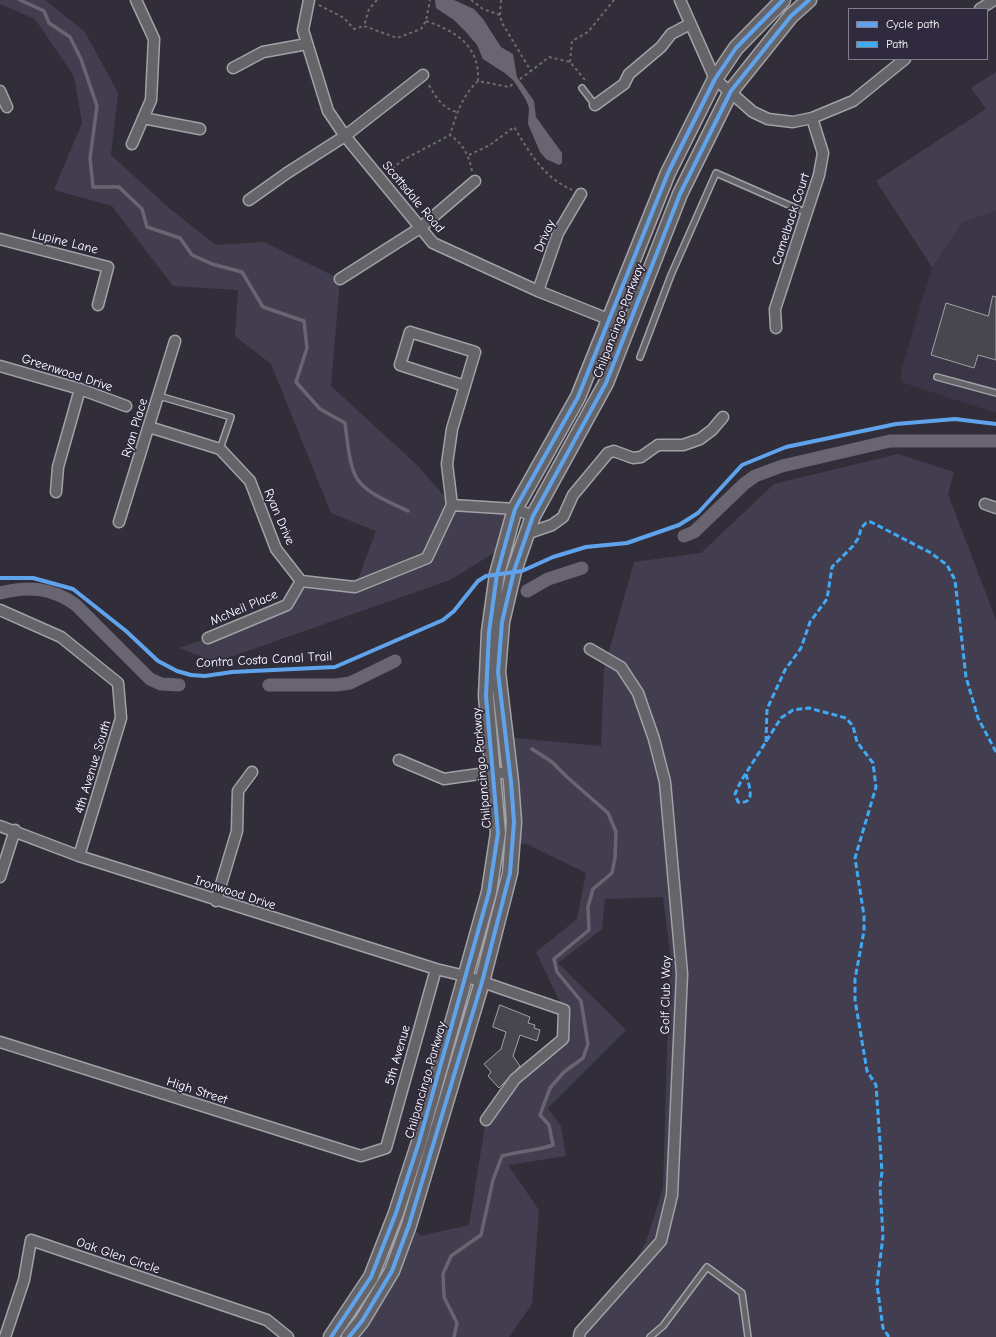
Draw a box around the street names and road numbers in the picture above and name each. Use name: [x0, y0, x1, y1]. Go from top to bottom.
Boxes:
street label: Scottsdale Road: [379, 158, 447, 236]
street label: Camelback Court: [769, 171, 813, 267]
street label: Drivay: [531, 217, 559, 255]
street label: Lupine Lane: [30, 226, 100, 258]
street label: Chilpancingo Parkway: [590, 262, 648, 380]
street label: Greenwood Drive: [19, 351, 115, 395]
street label: Ryan Place: [119, 396, 151, 460]
street label: Ryan Drive: [260, 487, 298, 547]
street label: McNeil Place: [208, 587, 280, 629]
street label: Contra Costa Canal Trail: [196, 649, 332, 671]
street label: Chilpancingo Parkway: [469, 707, 495, 829]
street label: 4th Avenue South: [71, 719, 115, 815]
street label: Ironwood Drive: [192, 873, 278, 913]
street label: Golf Club Way: [658, 956, 674, 1034]
street label: Chilpancingo Parkway: [402, 1020, 450, 1140]
street label: 5th Avenue: [382, 1023, 414, 1087]
street label: High Street: [165, 1074, 229, 1108]
street label: Oak Glen Circle: [74, 1234, 162, 1278]

